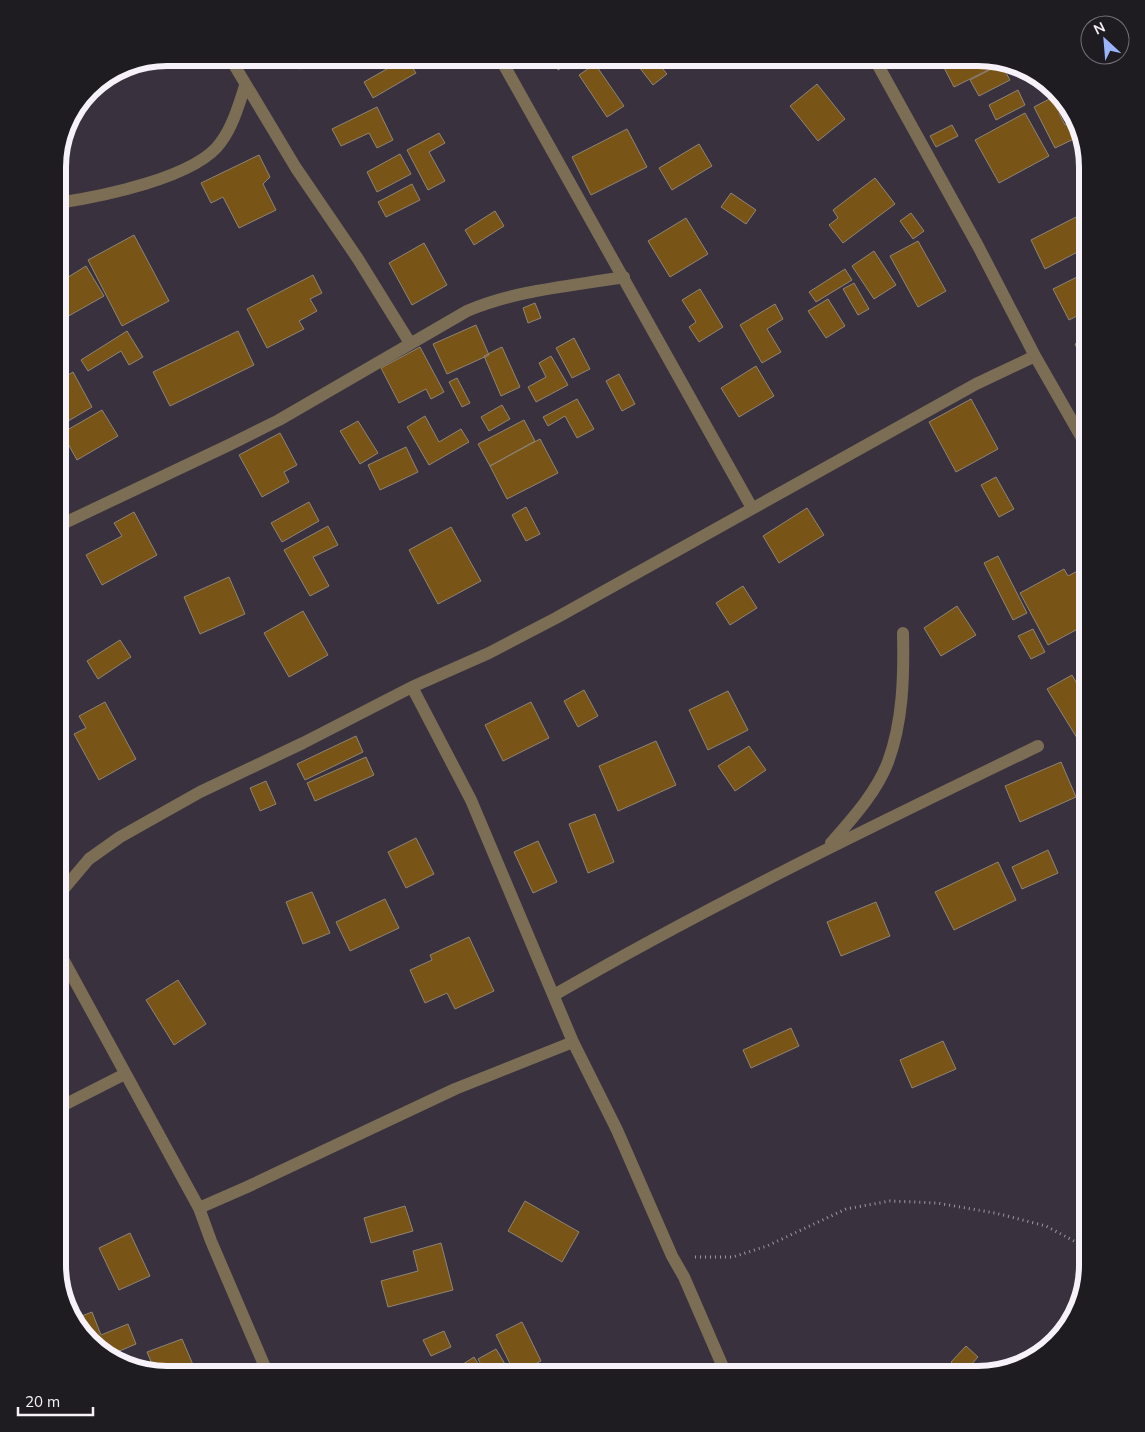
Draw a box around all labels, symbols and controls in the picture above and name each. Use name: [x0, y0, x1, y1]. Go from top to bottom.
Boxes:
north arrow: [1080, 15, 1130, 65]
text: N: [1091, 18, 1108, 39]
scale bar: [18, 1384, 92, 1416]
text: 20 m: [25, 1392, 60, 1411]

